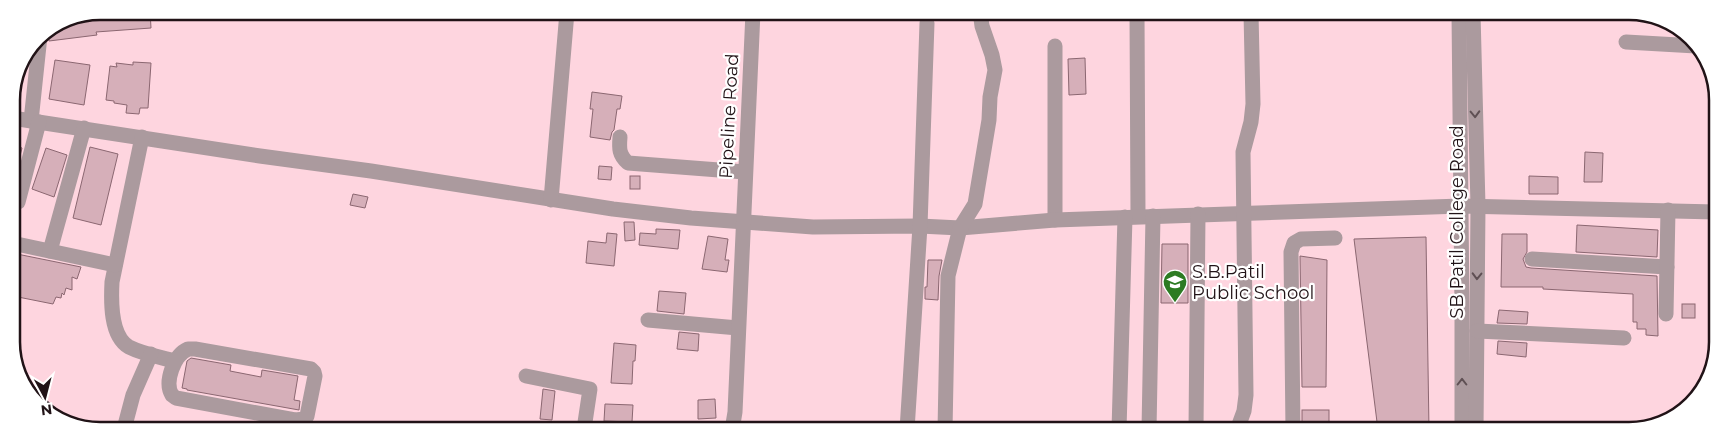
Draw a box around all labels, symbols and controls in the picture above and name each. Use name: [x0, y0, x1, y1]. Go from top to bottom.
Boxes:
street label: Pipeline Road: [715, 53, 743, 179]
one-way arrow: [1470, 110, 1481, 118]
street label: SB Patil College Road: [1446, 125, 1468, 319]
place label: S.B.Patil Public School: [1192, 261, 1314, 304]
school or university icon: S.B.Patil Public School: [1162, 269, 1188, 303]
one-way arrow: [1472, 273, 1482, 281]
north arrow: [20, 372, 70, 422]
one-way arrow: [1457, 377, 1467, 385]
text: N: [40, 400, 53, 420]

